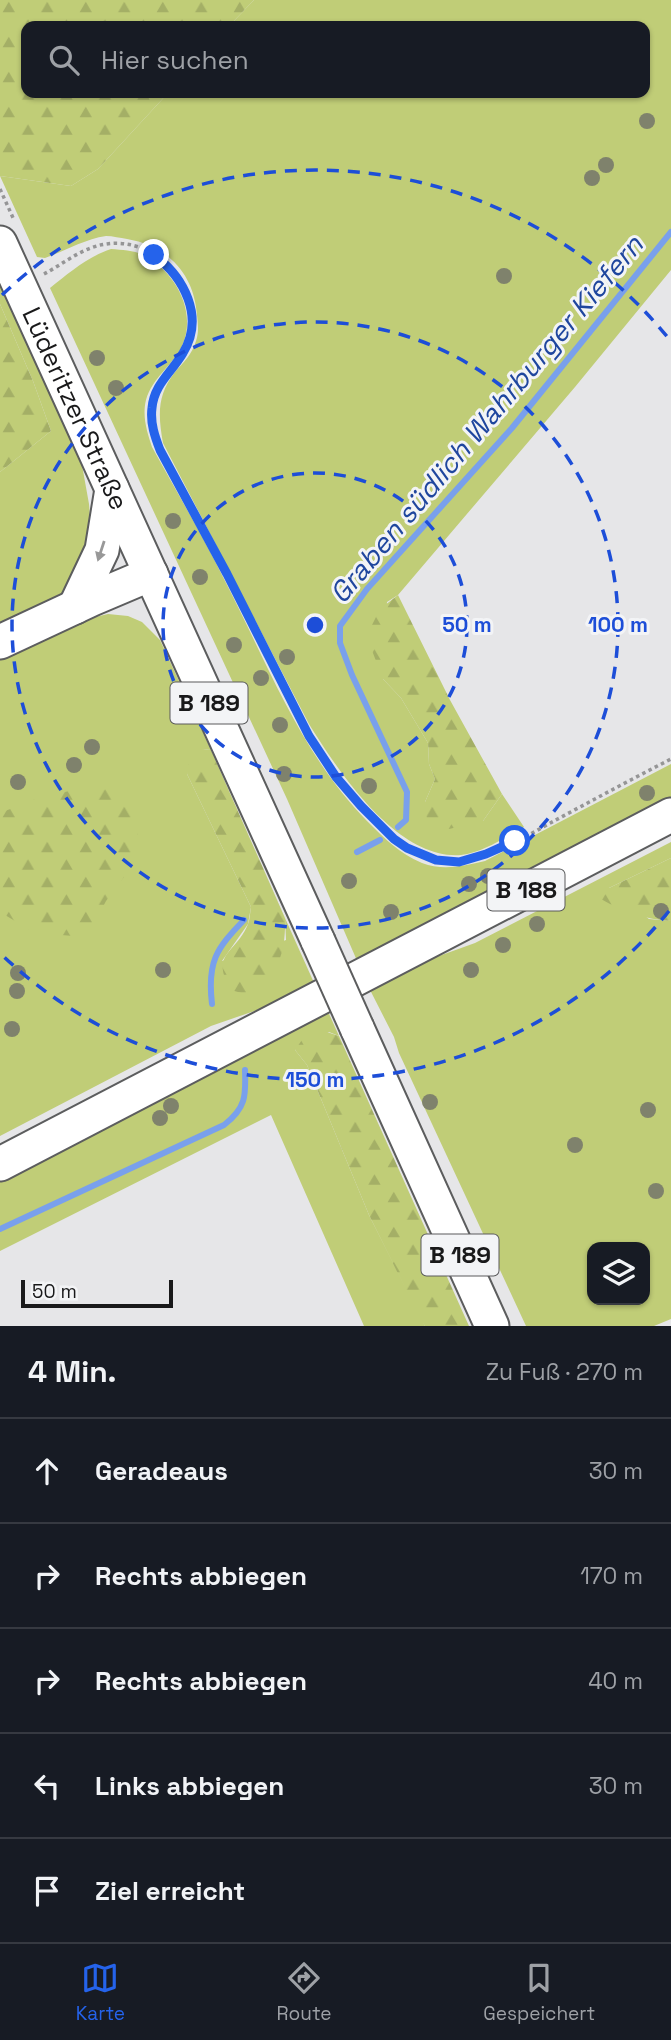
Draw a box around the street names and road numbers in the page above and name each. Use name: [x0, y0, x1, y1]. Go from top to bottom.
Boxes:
street label: Lüderitzer Straße: [15, 302, 136, 515]
road number: B 189: [170, 682, 248, 724]
road number: B 188: [488, 870, 564, 910]
road number: B 189: [421, 1234, 498, 1275]

